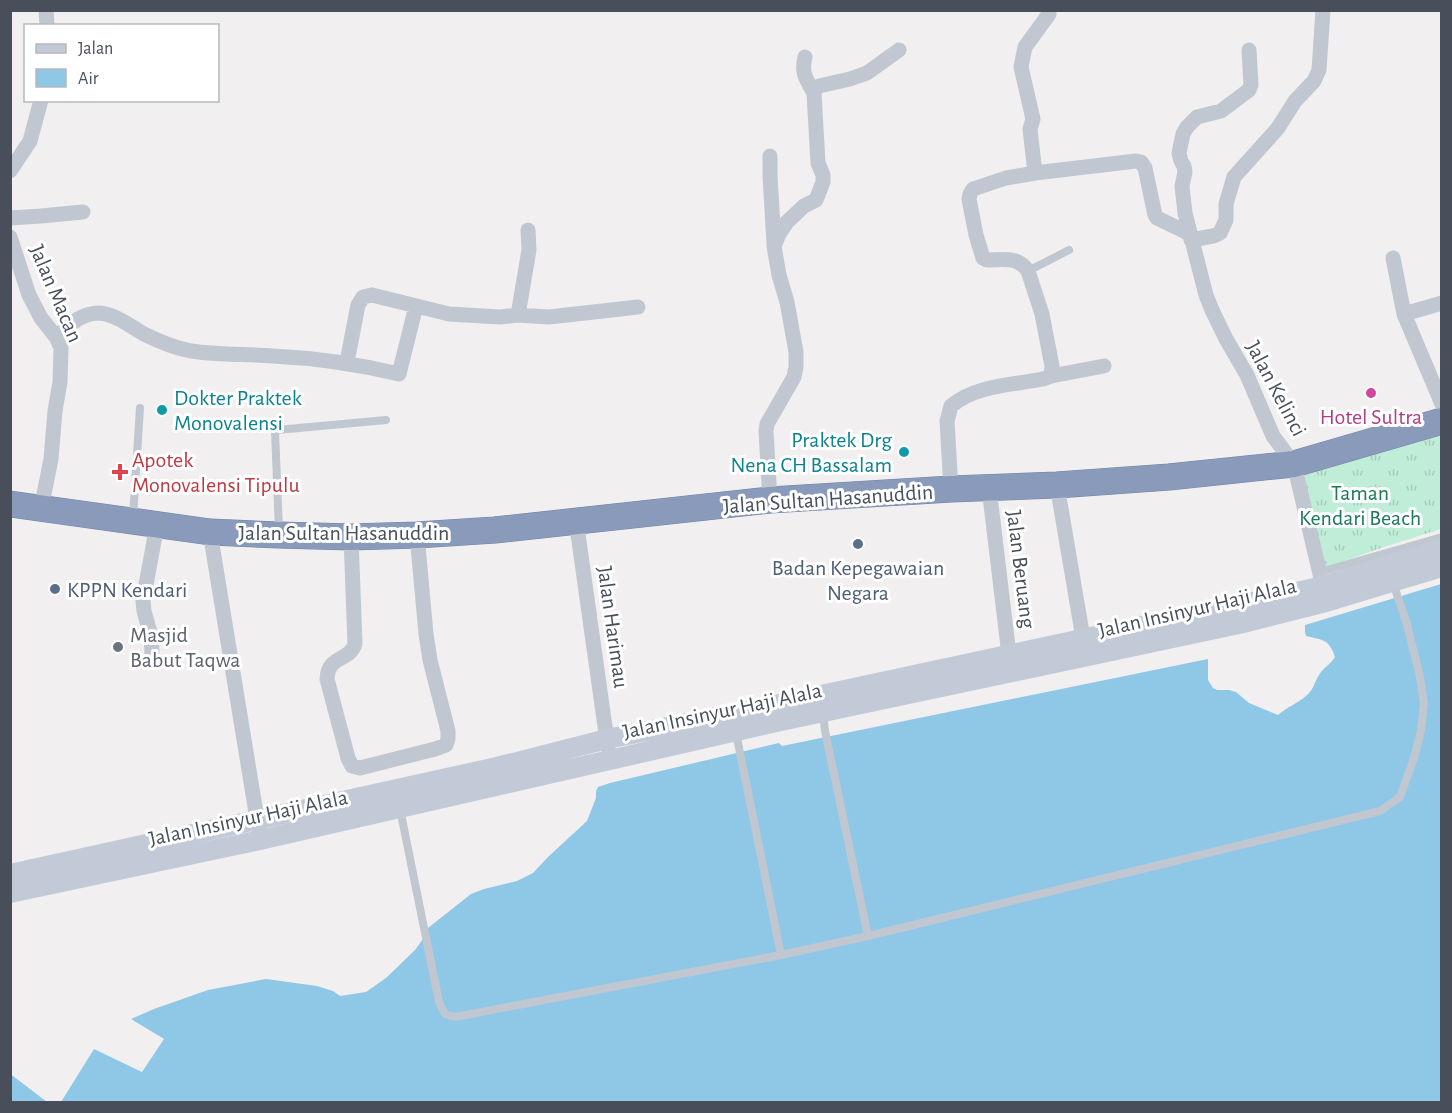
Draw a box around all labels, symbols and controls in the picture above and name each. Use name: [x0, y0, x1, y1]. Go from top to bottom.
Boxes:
legend: [24, 24, 219, 102]
text: Jalan: [78, 40, 113, 58]
text: Air: [78, 70, 99, 88]
street label: Jalan Macan: [26, 241, 86, 345]
street label: Jalan Kelinci: [1242, 337, 1310, 440]
marker: Hotel Sultra: [1364, 386, 1378, 400]
place label: Dokter Praktek Monovalensi: [174, 387, 302, 434]
marker: Dokter Praktek Monovalensi: [155, 403, 169, 417]
place label: Hotel Sultra: [1320, 406, 1422, 428]
place label: Praktek Drg Nena CH Bassalam: [731, 429, 892, 476]
marker: Praktek Drg Nena CH Bassalam: [897, 445, 911, 459]
place label: Apotek Monovalensi Tipulu: [132, 449, 300, 496]
marker: Apotek Monovalensi Tipulu: [113, 465, 127, 479]
street label: Jalan Sultan Hasanuddin: [722, 481, 934, 517]
park label: Taman Kendari Beach: [1299, 482, 1421, 529]
street label: Jalan Beruang: [1003, 509, 1039, 630]
street label: Jalan Sultan Hasanuddin: [239, 522, 449, 544]
marker: Badan Kepegawaian Negara: [851, 537, 865, 551]
place label: Badan Kepegawaian Negara: [772, 557, 944, 604]
street label: Jalan Harimau: [594, 565, 632, 690]
street label: Jalan Insinyur Haji Alala: [1096, 574, 1299, 642]
place label: KPPN Kendari: [67, 579, 187, 601]
marker: KPPN Kendari: [48, 582, 62, 596]
place label: Masjid Babut Taqwa: [130, 624, 240, 671]
marker: Masjid Babut Taqwa: [111, 640, 125, 654]
street label: Jalan Insinyur Haji Alala: [621, 679, 824, 743]
street label: Jalan Insinyur Haji Alala: [147, 786, 350, 850]

